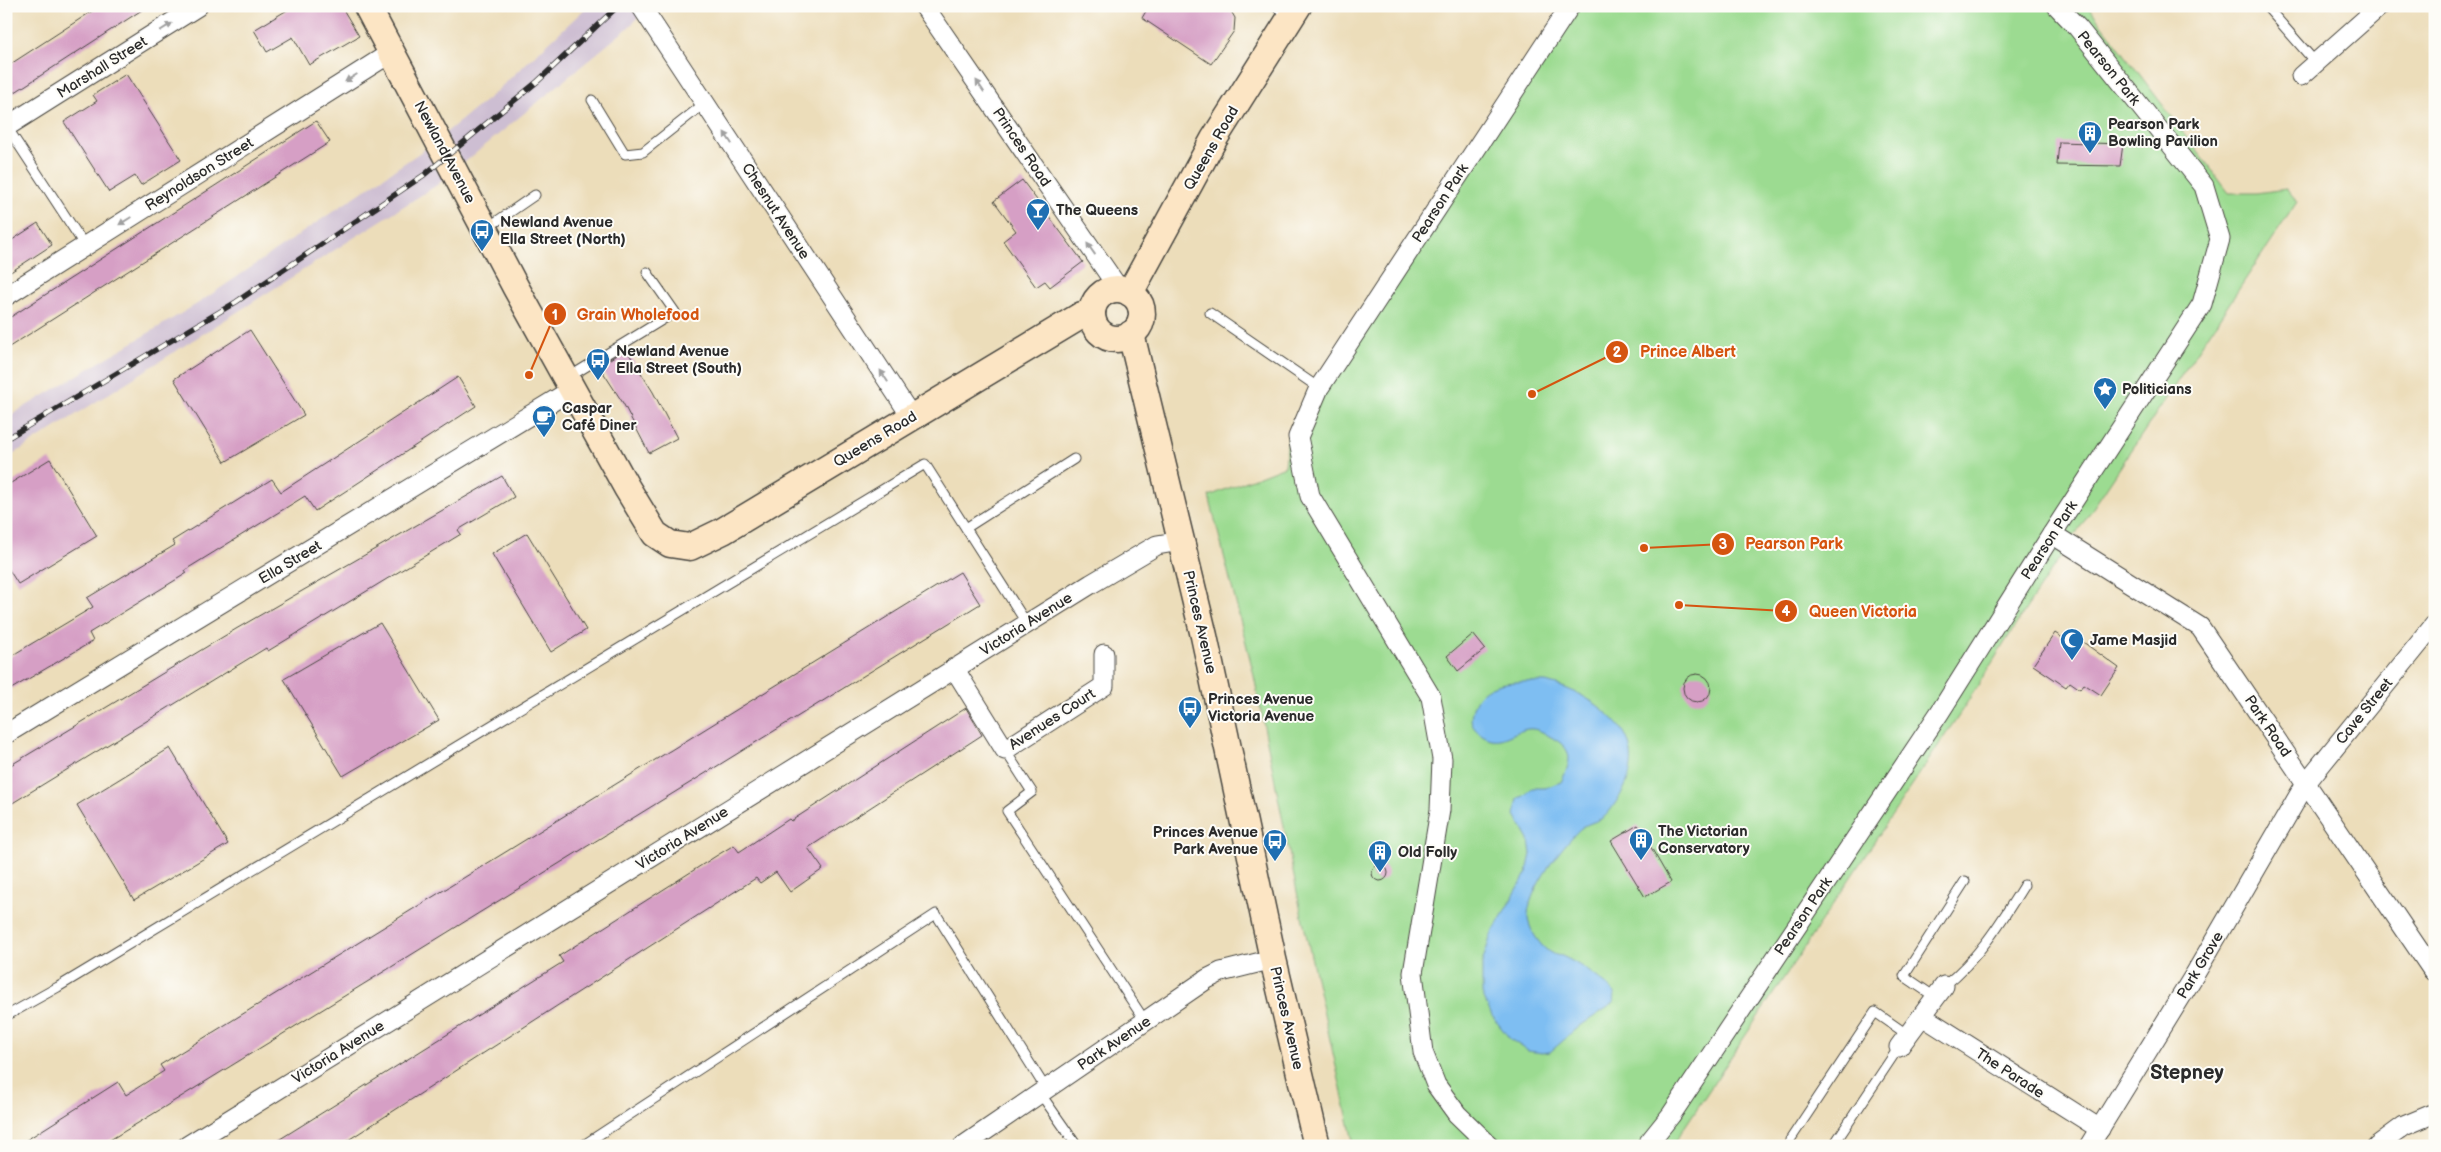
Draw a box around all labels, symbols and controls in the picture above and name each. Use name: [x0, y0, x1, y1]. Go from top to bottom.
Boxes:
one-way arrow: [159, 22, 172, 31]
street label: Pearson Park: [2073, 27, 2145, 110]
street label: Marshall Street: [54, 32, 151, 103]
one-way arrow: [344, 74, 357, 83]
one-way arrow: [975, 79, 985, 92]
street label: Newland Avenue: [410, 98, 480, 207]
street label: Queens Road: [1180, 103, 1243, 194]
street label: Princes Road: [988, 104, 1055, 191]
place label: Pearson Park Bowling Pavilion: [2108, 115, 2218, 151]
building icon: Pearson Park Bowling Pavilion: [2077, 120, 2103, 154]
one-way arrow: [723, 131, 732, 144]
street label: Reynoldson Street: [141, 133, 257, 215]
street label: Chesnut Avenue: [737, 160, 814, 263]
street label: Pearson Park: [1408, 160, 1473, 246]
bar icon: The Queens: [1025, 197, 1051, 231]
place label: The Queens: [1056, 201, 1138, 220]
place label: Newland Avenue Ella Street (North): [500, 213, 626, 249]
one-way arrow: [118, 216, 131, 226]
bus stop icon: Newland Avenue Ella Street (North): [469, 218, 495, 252]
one-way arrow: [1086, 242, 1096, 256]
callout: Grain Wholefood: [542, 299, 710, 330]
text: 1: [552, 306, 558, 325]
text: Grain Wholefood: [577, 306, 699, 325]
callout: Prince Albert: [1605, 336, 1746, 367]
place label: Newland Avenue Ella Street (South): [616, 342, 742, 378]
text: 2: [1613, 343, 1622, 362]
text: Prince Albert: [1640, 343, 1737, 362]
bus stop icon: Newland Avenue Ella Street (South): [585, 347, 611, 381]
one-way arrow: [880, 369, 889, 382]
place icon: Politicians: [2092, 376, 2118, 410]
place label: Politicians: [2122, 380, 2192, 399]
place label: Caspar Café Diner: [562, 399, 637, 435]
cafe icon: Caspar Café Diner: [531, 404, 557, 438]
street label: Queens Road: [830, 407, 920, 472]
street label: Pearson Park: [2017, 497, 2082, 583]
callout: Pearson Park: [1711, 528, 1853, 559]
text: 3: [1719, 535, 1728, 554]
text: Pearson Park: [1745, 535, 1843, 554]
street label: Ella Street: [255, 536, 325, 589]
street label: Princes Avenue: [1178, 569, 1221, 676]
street label: Victoria Avenue: [977, 588, 1076, 660]
callout: Queen Victoria: [1774, 595, 1927, 626]
text: 4: [1782, 602, 1791, 621]
text: Queen Victoria: [1809, 603, 1917, 622]
mosque icon: Jame Masjid: [2059, 627, 2085, 661]
place label: Jame Masjid: [2090, 631, 2177, 650]
street label: Cave Street: [2332, 674, 2397, 748]
street label: Avenues Court: [1005, 684, 1099, 754]
place label: Princes Avenue Victoria Avenue: [1208, 690, 1315, 726]
street label: Park Road: [2240, 692, 2295, 761]
bus stop icon: Princes Avenue Victoria Avenue: [1177, 695, 1203, 729]
street label: Victoria Avenue: [633, 802, 732, 874]
place label: The Victorian Conservatory: [1658, 822, 1750, 858]
place label: Princes Avenue Park Avenue: [1153, 823, 1258, 859]
building icon: The Victorian Conservatory: [1628, 827, 1654, 861]
bus stop icon: Princes Avenue Park Avenue: [1262, 828, 1288, 862]
building icon: Old Folly: [1367, 839, 1393, 873]
place label: Old Folly: [1398, 843, 1457, 862]
street label: Pearson Park: [1770, 873, 1837, 959]
street label: Park Grove: [2173, 928, 2228, 1002]
street label: Princes Avenue: [1265, 965, 1308, 1072]
street label: Park Avenue: [1074, 1012, 1155, 1075]
street label: Victoria Avenue: [289, 1016, 388, 1088]
street label: The Parade: [1972, 1044, 2048, 1103]
district label: Stepney: [2150, 1061, 2224, 1085]

